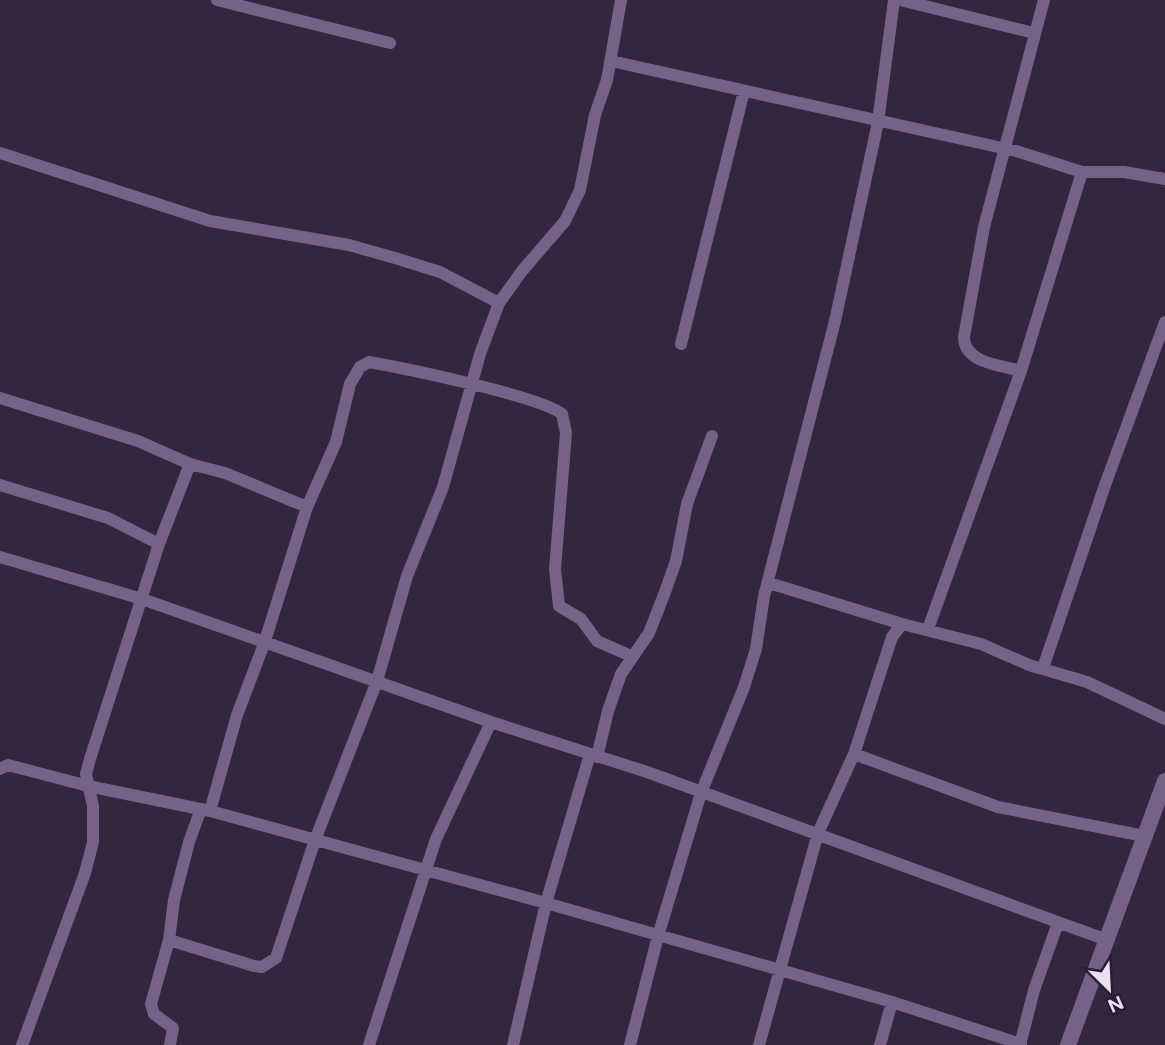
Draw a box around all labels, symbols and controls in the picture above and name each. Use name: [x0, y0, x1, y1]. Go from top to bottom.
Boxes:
north arrow: [1074, 954, 1144, 1024]
text: N: [1104, 991, 1127, 1018]

